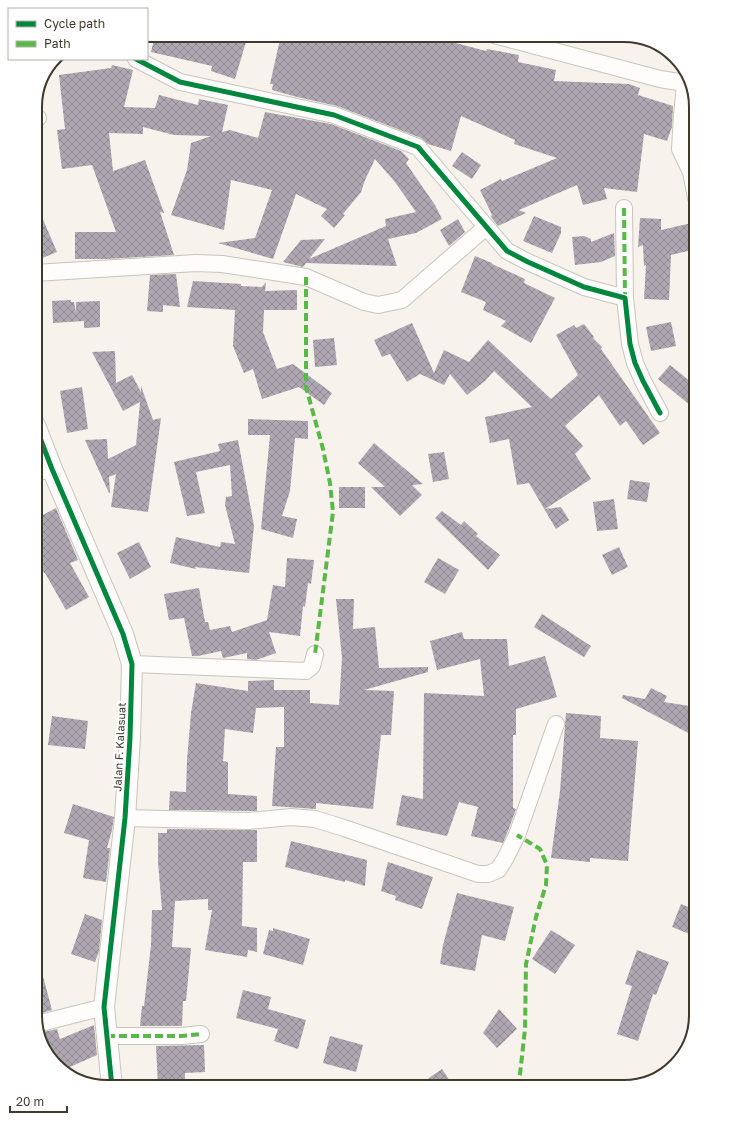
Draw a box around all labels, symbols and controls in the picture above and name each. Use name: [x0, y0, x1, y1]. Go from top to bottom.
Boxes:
legend: [8, 8, 148, 60]
text: Cycle path: [44, 16, 105, 31]
text: Path: [44, 36, 71, 51]
street label: Jalan F. Kalasuat: [110, 702, 128, 792]
scale bar: [10, 1088, 67, 1114]
text: 20 m: [16, 1094, 44, 1109]

